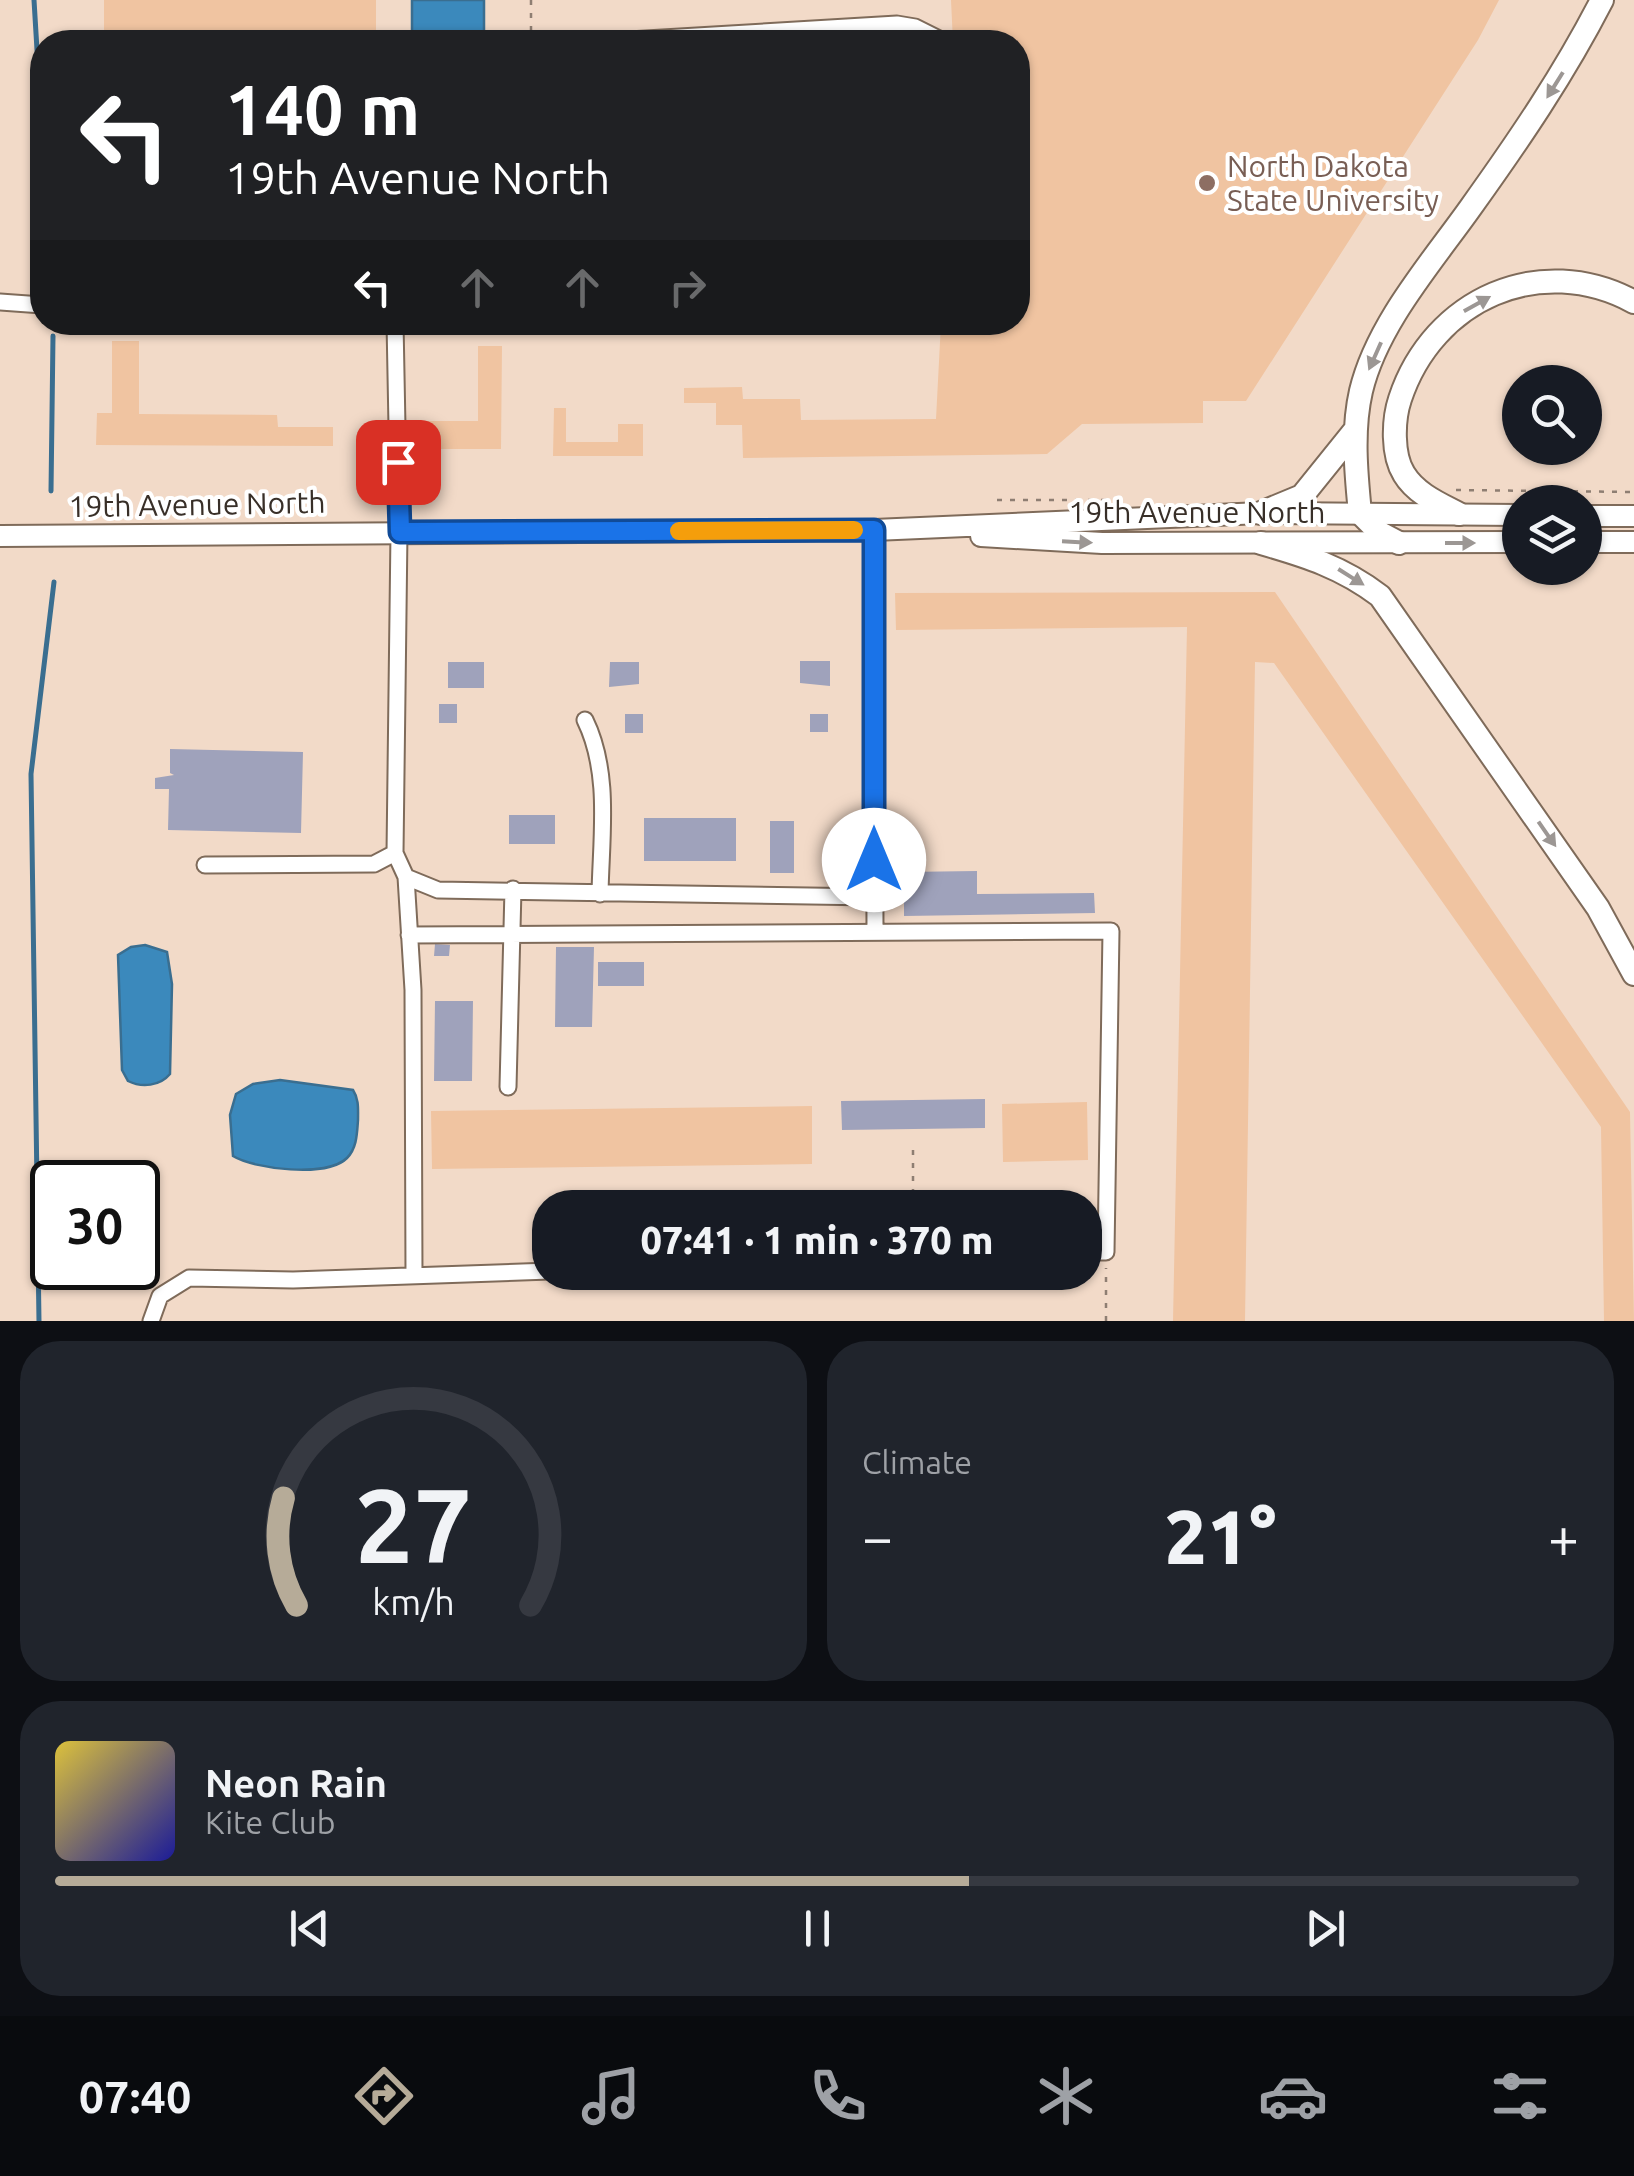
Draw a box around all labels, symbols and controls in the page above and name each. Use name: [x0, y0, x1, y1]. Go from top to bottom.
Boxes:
icon: left: [60, 70, 190, 200]
text: 140 m: [225, 70, 420, 148]
one-way arrow: [1546, 72, 1565, 99]
place label: North Dakota State University: [1227, 149, 1439, 217]
text: 19th Avenue North: [225, 152, 610, 203]
marker: North Dakota State University: [1196, 172, 1218, 194]
icon: left: [345, 260, 400, 315]
icon: ahead: [450, 260, 505, 315]
icon: ahead: [555, 260, 610, 315]
icon: right: [660, 260, 715, 315]
one-way arrow: [1462, 295, 1491, 312]
one-way arrow: [1367, 341, 1383, 371]
map controls: [1502, 365, 1602, 585]
button: search: [1502, 365, 1602, 465]
pin: [356, 420, 441, 505]
icon: arrive: [371, 435, 426, 490]
street label: 19th Avenue North: [68, 485, 326, 523]
button: layers: [1502, 485, 1602, 585]
street label: 19th Avenue North: [1069, 495, 1325, 529]
one-way arrow: [1061, 534, 1093, 550]
one-way arrow: [1444, 534, 1476, 550]
one-way arrow: [1338, 567, 1365, 585]
position arrow: [822, 808, 926, 912]
one-way arrow: [1537, 820, 1556, 847]
speed limit sign: 30: [30, 1160, 160, 1290]
text: 07:41 · 1 min · 370 m: [640, 1219, 994, 1261]
text: Climate: [862, 1444, 972, 1480]
text: 27: [355, 1466, 472, 1583]
text: 21°: [1165, 1494, 1276, 1578]
text: −: [862, 1506, 893, 1567]
text: +: [1548, 1506, 1579, 1567]
text: km/h: [372, 1582, 455, 1622]
text: Neon Rain: [205, 1762, 387, 1804]
text: Kite Club: [205, 1804, 335, 1840]
icon: previous: [282, 1901, 337, 1956]
icon: pause: [790, 1901, 845, 1956]
icon: next: [1298, 1901, 1353, 1956]
icon: directions: [349, 2061, 419, 2131]
icon: music: [576, 2061, 646, 2131]
icon: phone: [803, 2061, 873, 2131]
icon: climate: [1031, 2061, 1101, 2131]
icon: car: [1258, 2061, 1328, 2131]
icon: filters: [1485, 2061, 1555, 2131]
text: 07:40: [79, 2071, 191, 2122]

